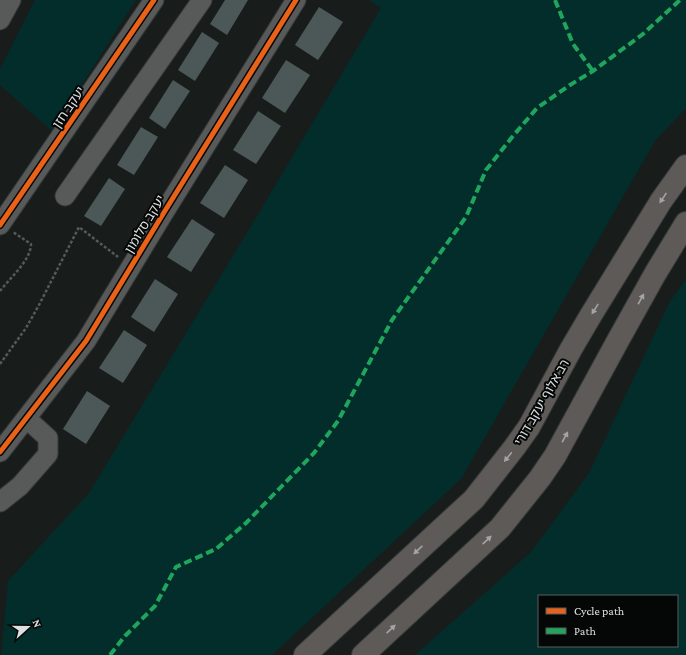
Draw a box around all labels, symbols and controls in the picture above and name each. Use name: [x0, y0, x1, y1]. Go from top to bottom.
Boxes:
street label: יעקב חזן: [49, 84, 88, 131]
street label: יעקב סלומון: [121, 192, 168, 256]
one-way arrow: [660, 192, 667, 204]
one-way arrow: [637, 293, 644, 305]
one-way arrow: [592, 303, 599, 315]
street label: רב אלוף יעקב דורי: [511, 357, 572, 448]
one-way arrow: [562, 431, 568, 443]
one-way arrow: [503, 451, 512, 462]
one-way arrow: [482, 536, 492, 545]
one-way arrow: [413, 546, 423, 555]
legend: [538, 595, 678, 647]
text: Cycle path: [574, 604, 625, 618]
north arrow: [8, 607, 48, 647]
text: N: [30, 618, 44, 630]
one-way arrow: [386, 624, 396, 633]
text: Path: [574, 624, 596, 638]

